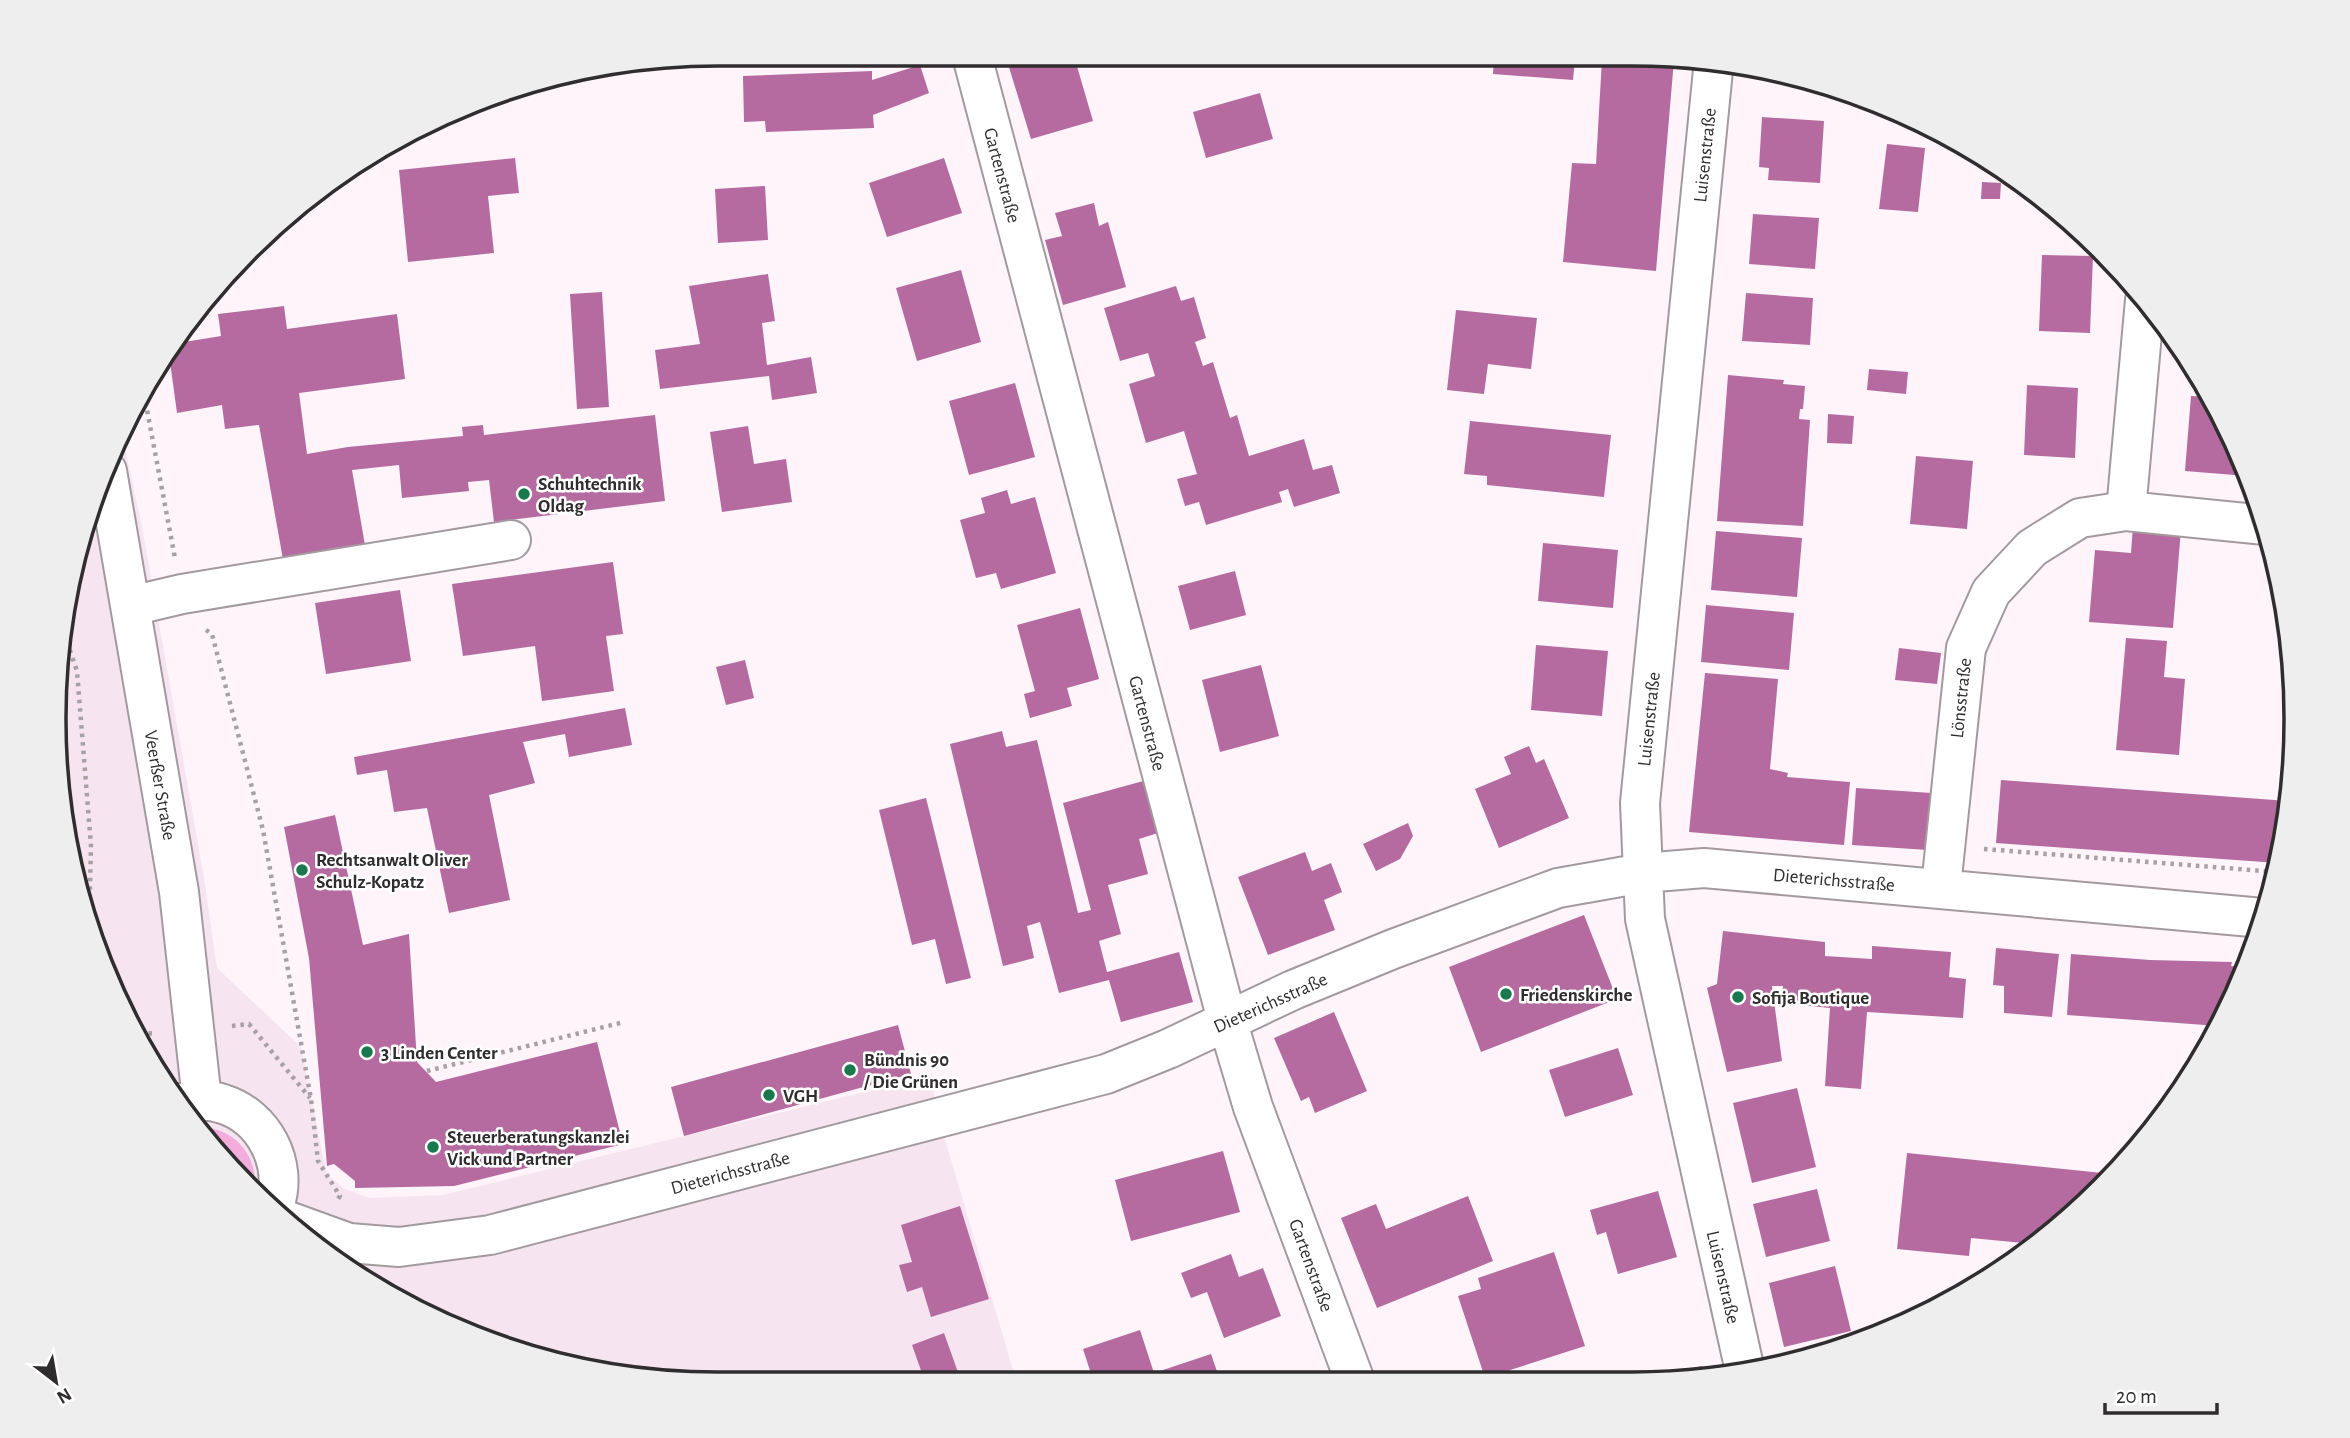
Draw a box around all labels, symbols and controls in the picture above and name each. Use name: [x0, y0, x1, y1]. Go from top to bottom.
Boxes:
street label: Luisenstraße: [1691, 107, 1720, 203]
street label: Gartenstraße: [980, 126, 1023, 225]
place label: Schuhtechnik Oldag: [538, 475, 642, 516]
marker: Schuhtechnik Oldag: [516, 486, 532, 502]
street label: Lönsstraße: [1948, 657, 1975, 739]
street label: Luisenstraße: [1635, 671, 1664, 767]
street label: Gartenstraße: [1125, 674, 1168, 773]
street label: Veerßer Straße: [141, 729, 179, 842]
place label: Rechtsanwalt Oliver Schulz-Kopatz: [316, 851, 468, 892]
marker: Rechtsanwalt Oliver Schulz-Kopatz: [294, 862, 310, 878]
street label: Dieterichsstraße: [1772, 866, 1896, 895]
street label: Dieterichsstraße: [1211, 970, 1330, 1037]
marker: Friedenskirche: [1498, 986, 1514, 1002]
place label: Friedenskirche: [1520, 986, 1632, 1005]
marker: Sofija Boutique: [1730, 989, 1746, 1005]
place label: Sofija Boutique: [1752, 989, 1869, 1008]
marker: 3 Linden Center: [359, 1044, 375, 1060]
place label: 3 Linden Center: [381, 1044, 498, 1063]
place label: Bündnis 90 / Die Grünen: [863, 1051, 958, 1092]
marker: Bündnis 90 / Die Grünen: [842, 1062, 858, 1078]
marker: VGH: [761, 1087, 777, 1103]
place label: VGH: [783, 1087, 818, 1106]
place label: Steuerberatungskanzlei Vick und Partner: [447, 1128, 630, 1169]
marker: Steuerberatungskanzlei Vick und Partner: [425, 1139, 441, 1155]
street label: Dieterichsstraße: [669, 1148, 792, 1198]
street label: Gartenstraße: [1285, 1216, 1336, 1315]
street label: Luisenstraße: [1703, 1229, 1742, 1326]
north arrow: [21, 1347, 91, 1417]
scale bar: [2105, 1372, 2217, 1416]
text: N: [53, 1384, 75, 1407]
text: 20 m: [2116, 1386, 2157, 1407]

